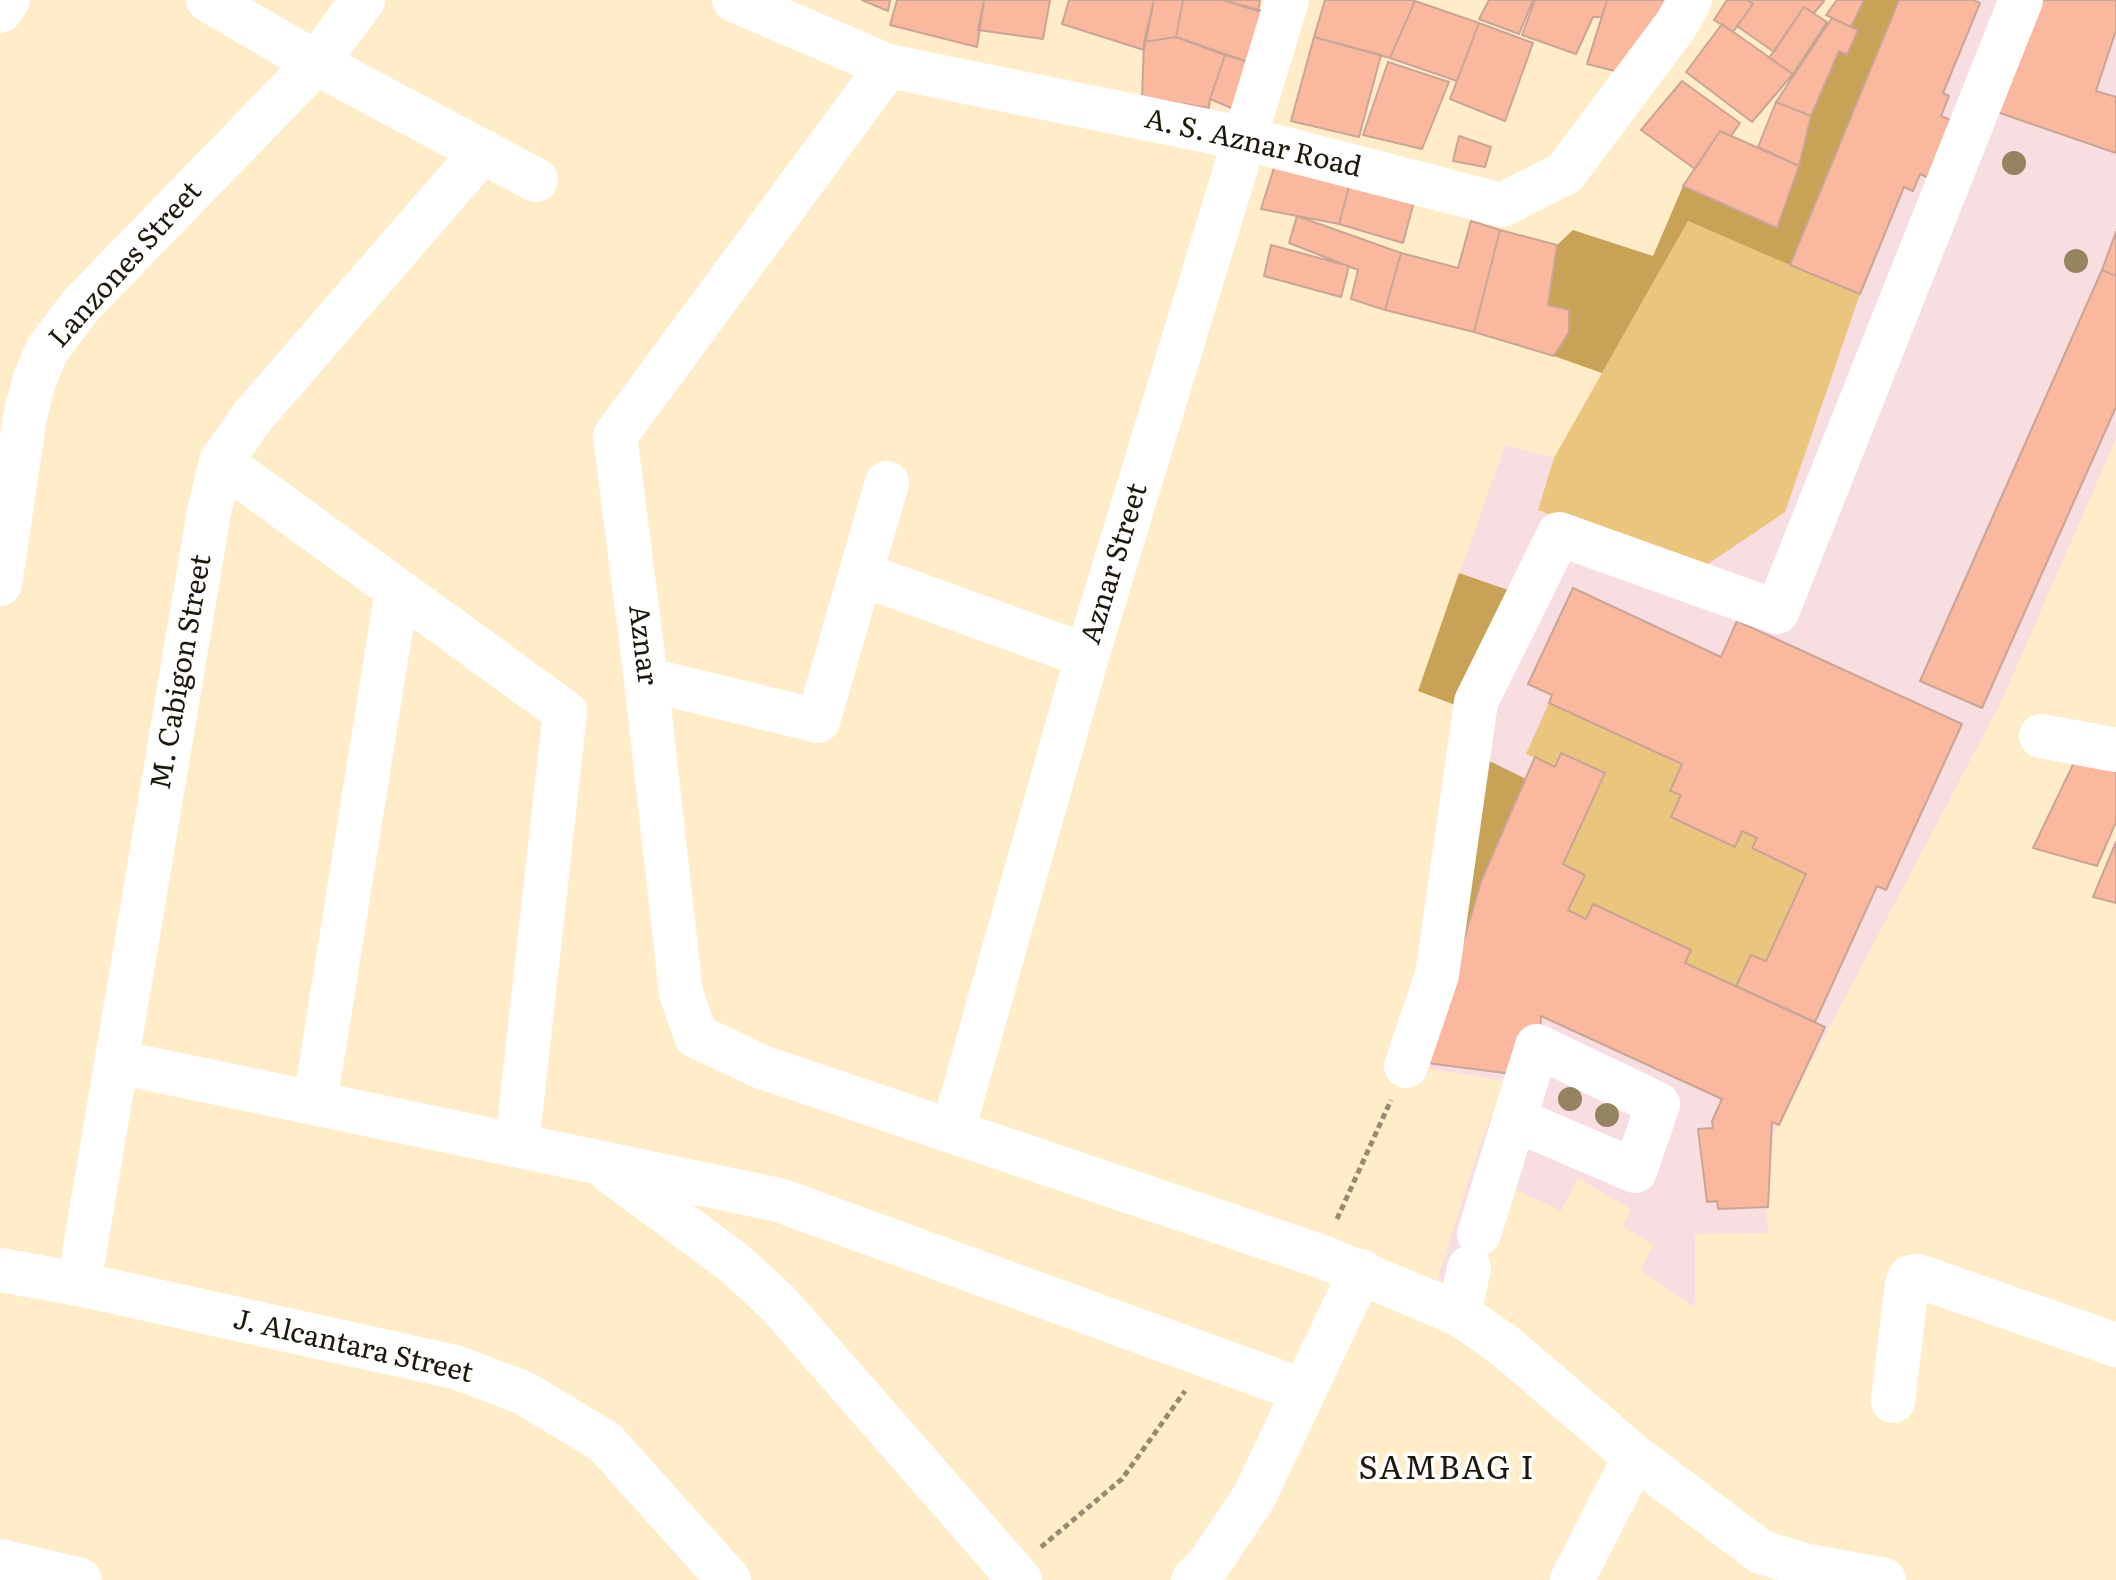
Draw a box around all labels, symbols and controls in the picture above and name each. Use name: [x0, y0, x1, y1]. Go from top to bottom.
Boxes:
street label: A. S. Aznar Road: [1141, 103, 1365, 185]
street label: Lanzones Street: [43, 175, 209, 355]
street label: Aznar Street: [1075, 479, 1155, 649]
street label: M. Cabigon Street: [145, 552, 219, 792]
street label: Aznar: [620, 603, 664, 687]
street label: J. Alcantara Street: [230, 1303, 476, 1391]
district label: SAMBAG I: [1358, 1451, 1536, 1489]

